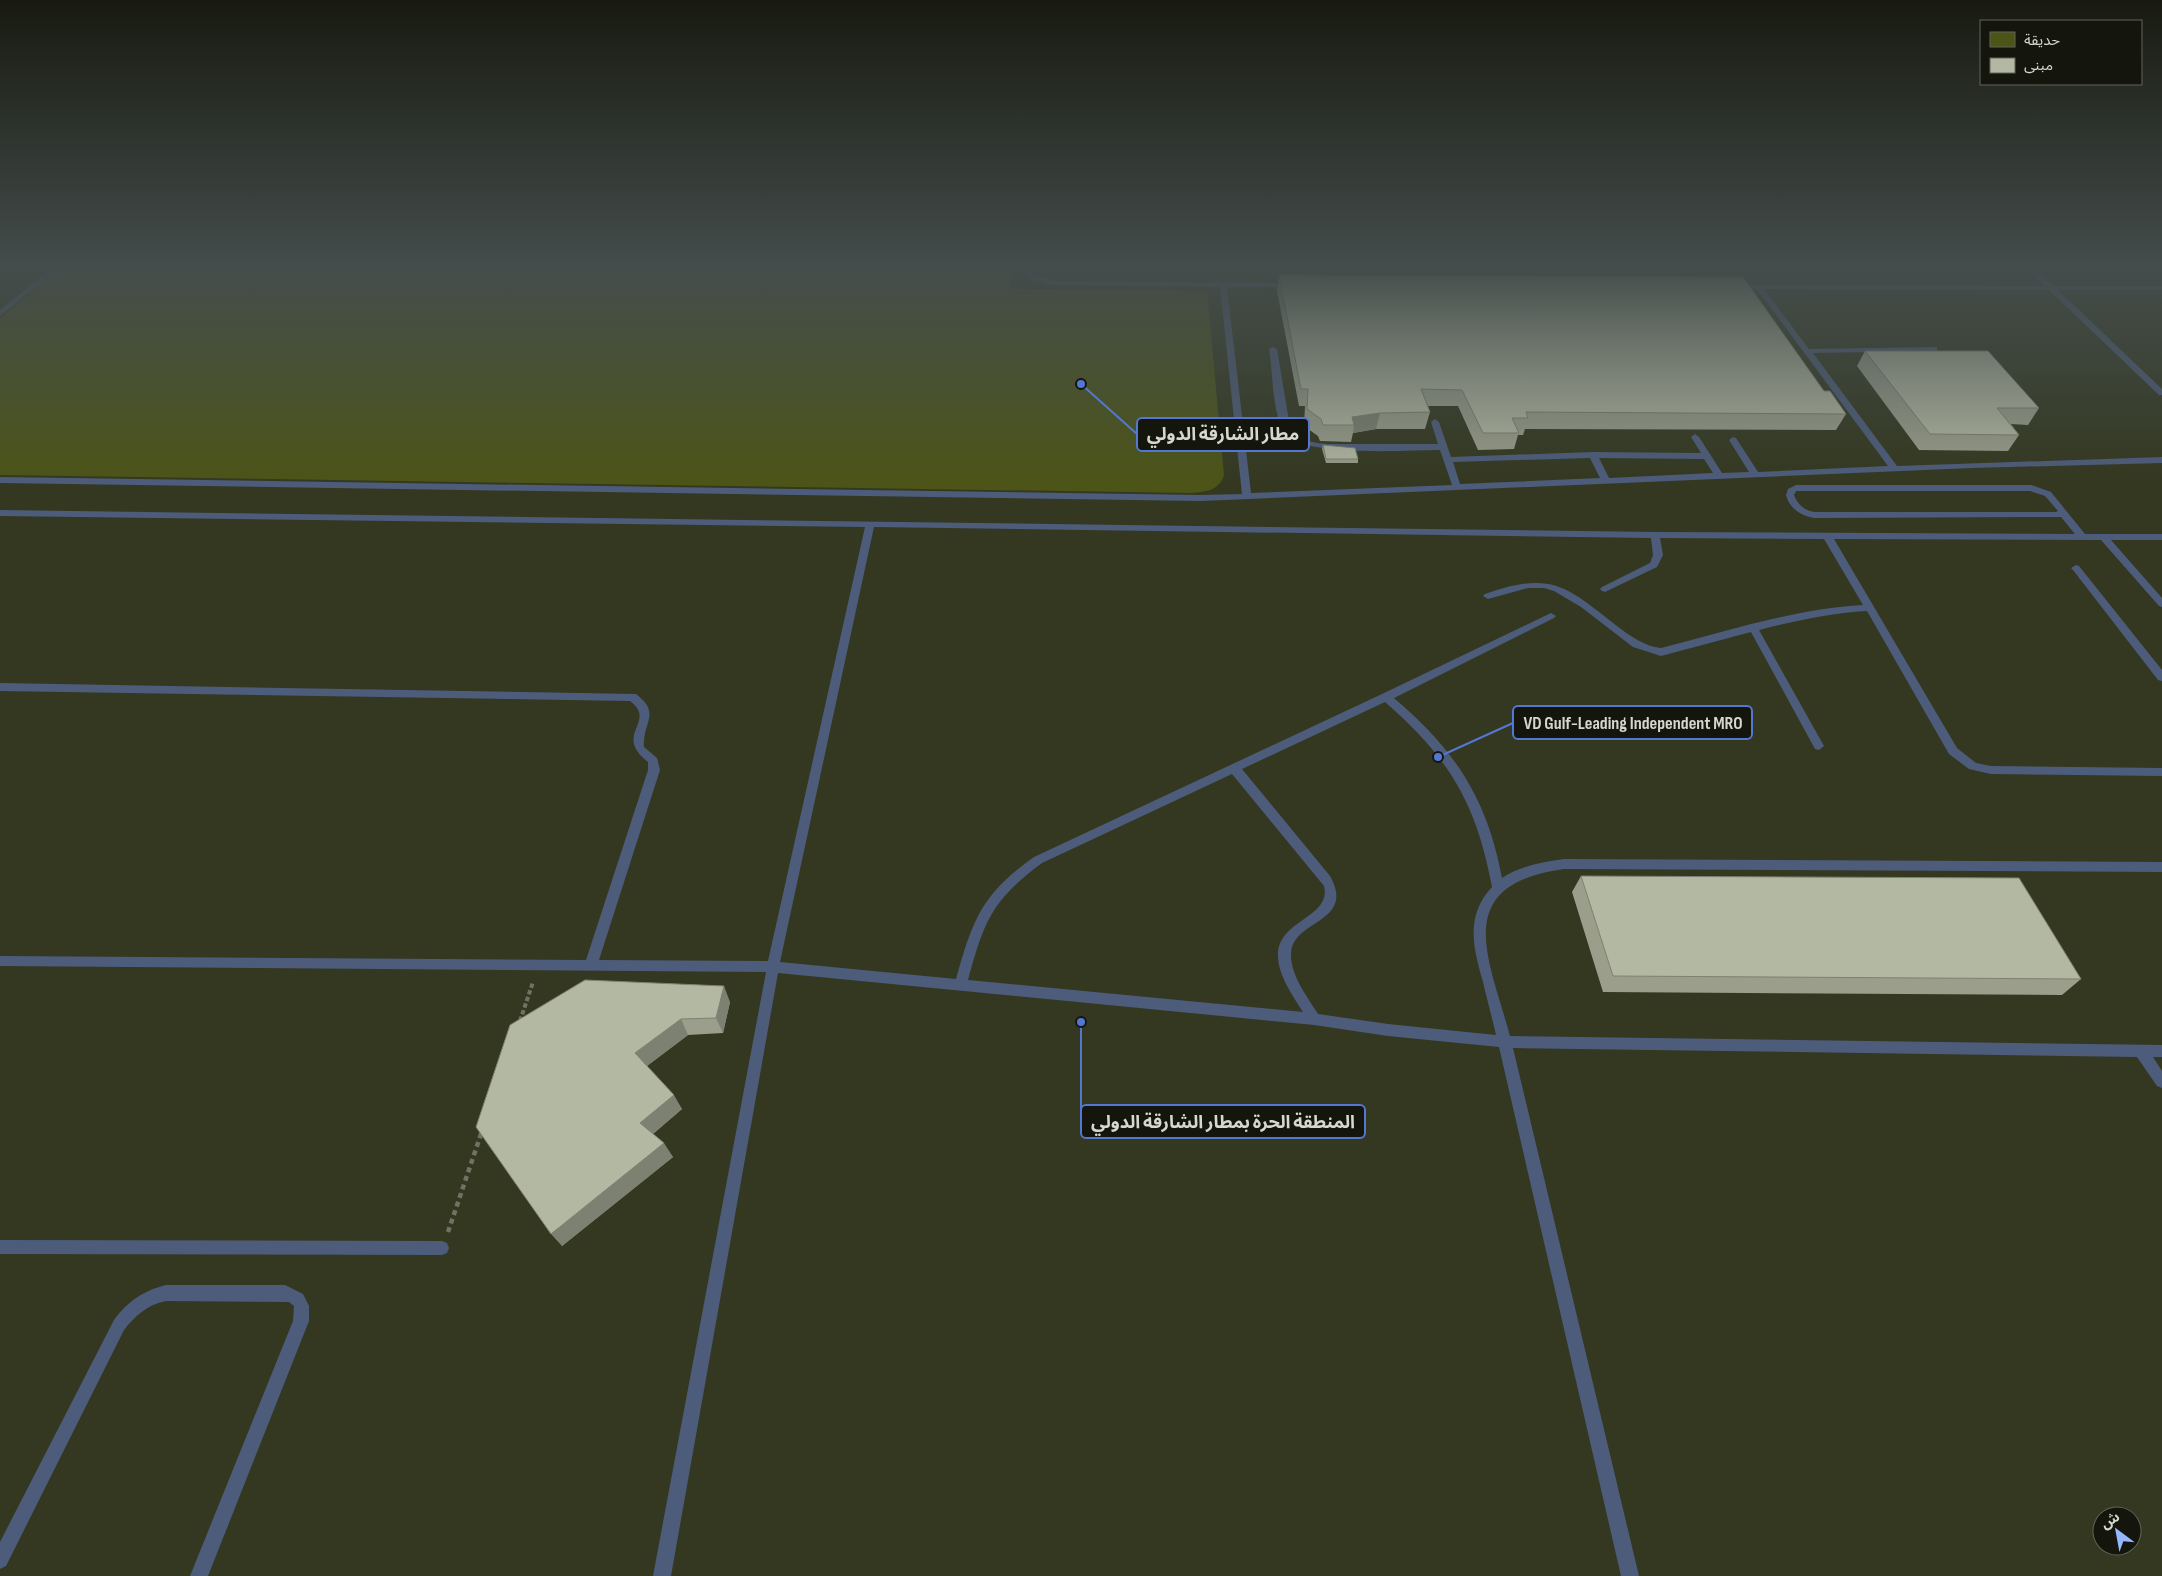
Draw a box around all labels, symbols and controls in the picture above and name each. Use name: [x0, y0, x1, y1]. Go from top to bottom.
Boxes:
legend: [1980, 20, 2142, 85]
text: حديقة: [2024, 31, 2060, 50]
text: مبنى: [2024, 56, 2053, 75]
callout: مطار الشارقة الدولي: [1137, 418, 1309, 451]
text: مطار الشارقة الدولي: [1147, 424, 1299, 448]
callout: VD Gulf-Leading Independent MRO: [1513, 706, 1752, 739]
text: VD Gulf-Leading Independent MRO: [1523, 713, 1743, 734]
callout: المنطقة الحرة بمطار الشارقة الدولي: [1081, 1105, 1365, 1138]
text: المنطقة الحرة بمطار الشارقة الدولي: [1091, 1112, 1355, 1136]
north arrow: [2092, 1506, 2142, 1556]
text: ش: [2098, 1508, 2123, 1533]

